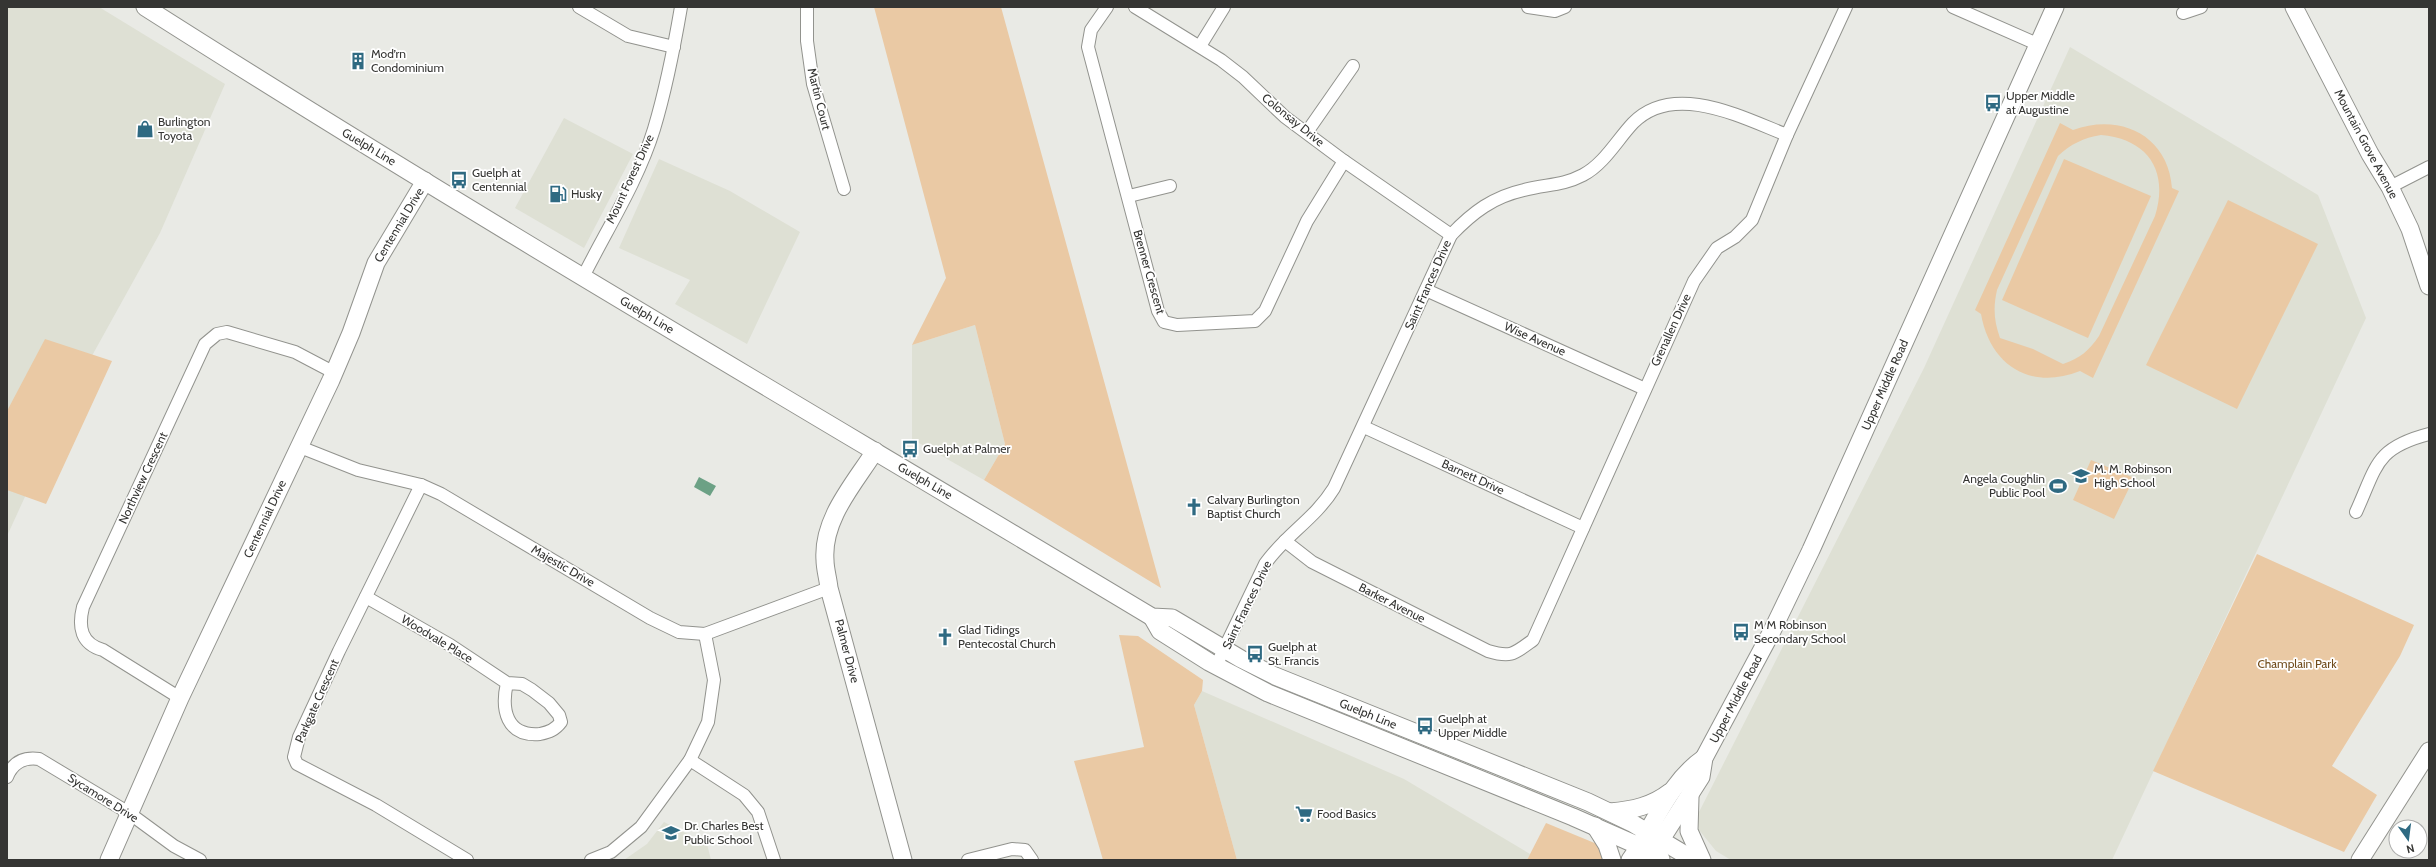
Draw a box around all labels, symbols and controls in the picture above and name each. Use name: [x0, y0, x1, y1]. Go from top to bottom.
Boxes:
place label: Mod’rn Condominium: [371, 46, 444, 75]
building icon: Mod’rn Condominium: [348, 51, 368, 71]
street label: Martin Court: [805, 66, 834, 131]
street label: Mountain Grove Avenue: [2331, 87, 2402, 201]
place label: Upper Middle at Augustine: [2006, 88, 2075, 117]
street label: Colonsay Drive: [1259, 90, 1328, 149]
bus stop icon: Upper Middle at Augustine: [1983, 93, 2003, 113]
place label: Burlington Toyota: [158, 114, 211, 143]
shop icon: Burlington Toyota: [135, 119, 155, 139]
street label: Guelph Line: [339, 125, 399, 169]
street label: Mount Forest Drive: [602, 132, 657, 226]
place label: Guelph at Centennial: [472, 165, 527, 194]
bus stop icon: Guelph at Centennial: [449, 170, 469, 190]
fuel station icon: Husky: [548, 184, 568, 204]
street label: Centennial Drive: [370, 185, 427, 265]
place label: Husky: [571, 186, 602, 201]
street label: Brenner Crescent: [1130, 228, 1169, 316]
street label: Saint Frances Drive: [1401, 238, 1454, 332]
street label: Grenallen Drive: [1647, 291, 1694, 368]
street label: Guelph Line: [617, 293, 677, 337]
street label: Wise Avenue: [1502, 318, 1568, 359]
street label: Upper Middle Road: [1858, 337, 1911, 432]
street label: Northview Crescent: [115, 430, 170, 526]
bus stop icon: Guelph at Palmer: [900, 439, 920, 459]
place label: Guelph at Palmer: [923, 441, 1010, 456]
street label: Barnett Drive: [1440, 456, 1507, 498]
street label: Guelph Line: [895, 459, 955, 502]
place label: M. M. Robinson High School: [2094, 461, 2172, 490]
school or university icon: M. M. Robinson High School: [2071, 466, 2091, 486]
place label: Angela Coughlin Public Pool: [1963, 471, 2045, 500]
sports icon: Angela Coughlin Public Pool: [2048, 476, 2068, 496]
street label: Centennial Drive: [240, 477, 289, 560]
place label: Calvary Burlington Baptist Church: [1207, 492, 1300, 521]
church icon: Calvary Burlington Baptist Church: [1184, 497, 1204, 517]
street label: Majestic Drive: [529, 541, 598, 590]
street label: Saint Frances Drive: [1219, 558, 1274, 652]
street label: Barker Avenue: [1357, 579, 1428, 626]
street label: Woodvale Place: [399, 611, 476, 666]
street label: Palmer Drive: [832, 617, 863, 684]
place label: M M Robinson Secondary School: [1754, 617, 1846, 646]
place label: Glad Tidings Pentecostal Church: [958, 622, 1056, 651]
bus stop icon: M M Robinson Secondary School: [1731, 622, 1751, 642]
church icon: Glad Tidings Pentecostal Church: [935, 627, 955, 647]
place label: Guelph at St. Francis: [1268, 639, 1319, 668]
bus stop icon: Guelph at St. Francis: [1245, 644, 1265, 664]
street label: Upper Middle Road: [1706, 652, 1765, 745]
park label: Champlain Park: [2257, 656, 2337, 671]
street label: Parkgate Crescent: [291, 657, 342, 745]
street label: Guelph Line: [1337, 695, 1399, 732]
place label: Guelph at Upper Middle: [1438, 711, 1507, 740]
bus stop icon: Guelph at Upper Middle: [1415, 716, 1435, 736]
street label: Sycamore Drive: [65, 770, 141, 825]
supermarket icon: Food Basics: [1294, 804, 1314, 824]
place label: Food Basics: [1317, 806, 1376, 821]
place label: Dr. Charles Best Public School: [684, 818, 764, 847]
north arrow: [2388, 819, 2428, 859]
school or university icon: Dr. Charles Best Public School: [661, 823, 681, 843]
text: N: [2405, 841, 2416, 856]

